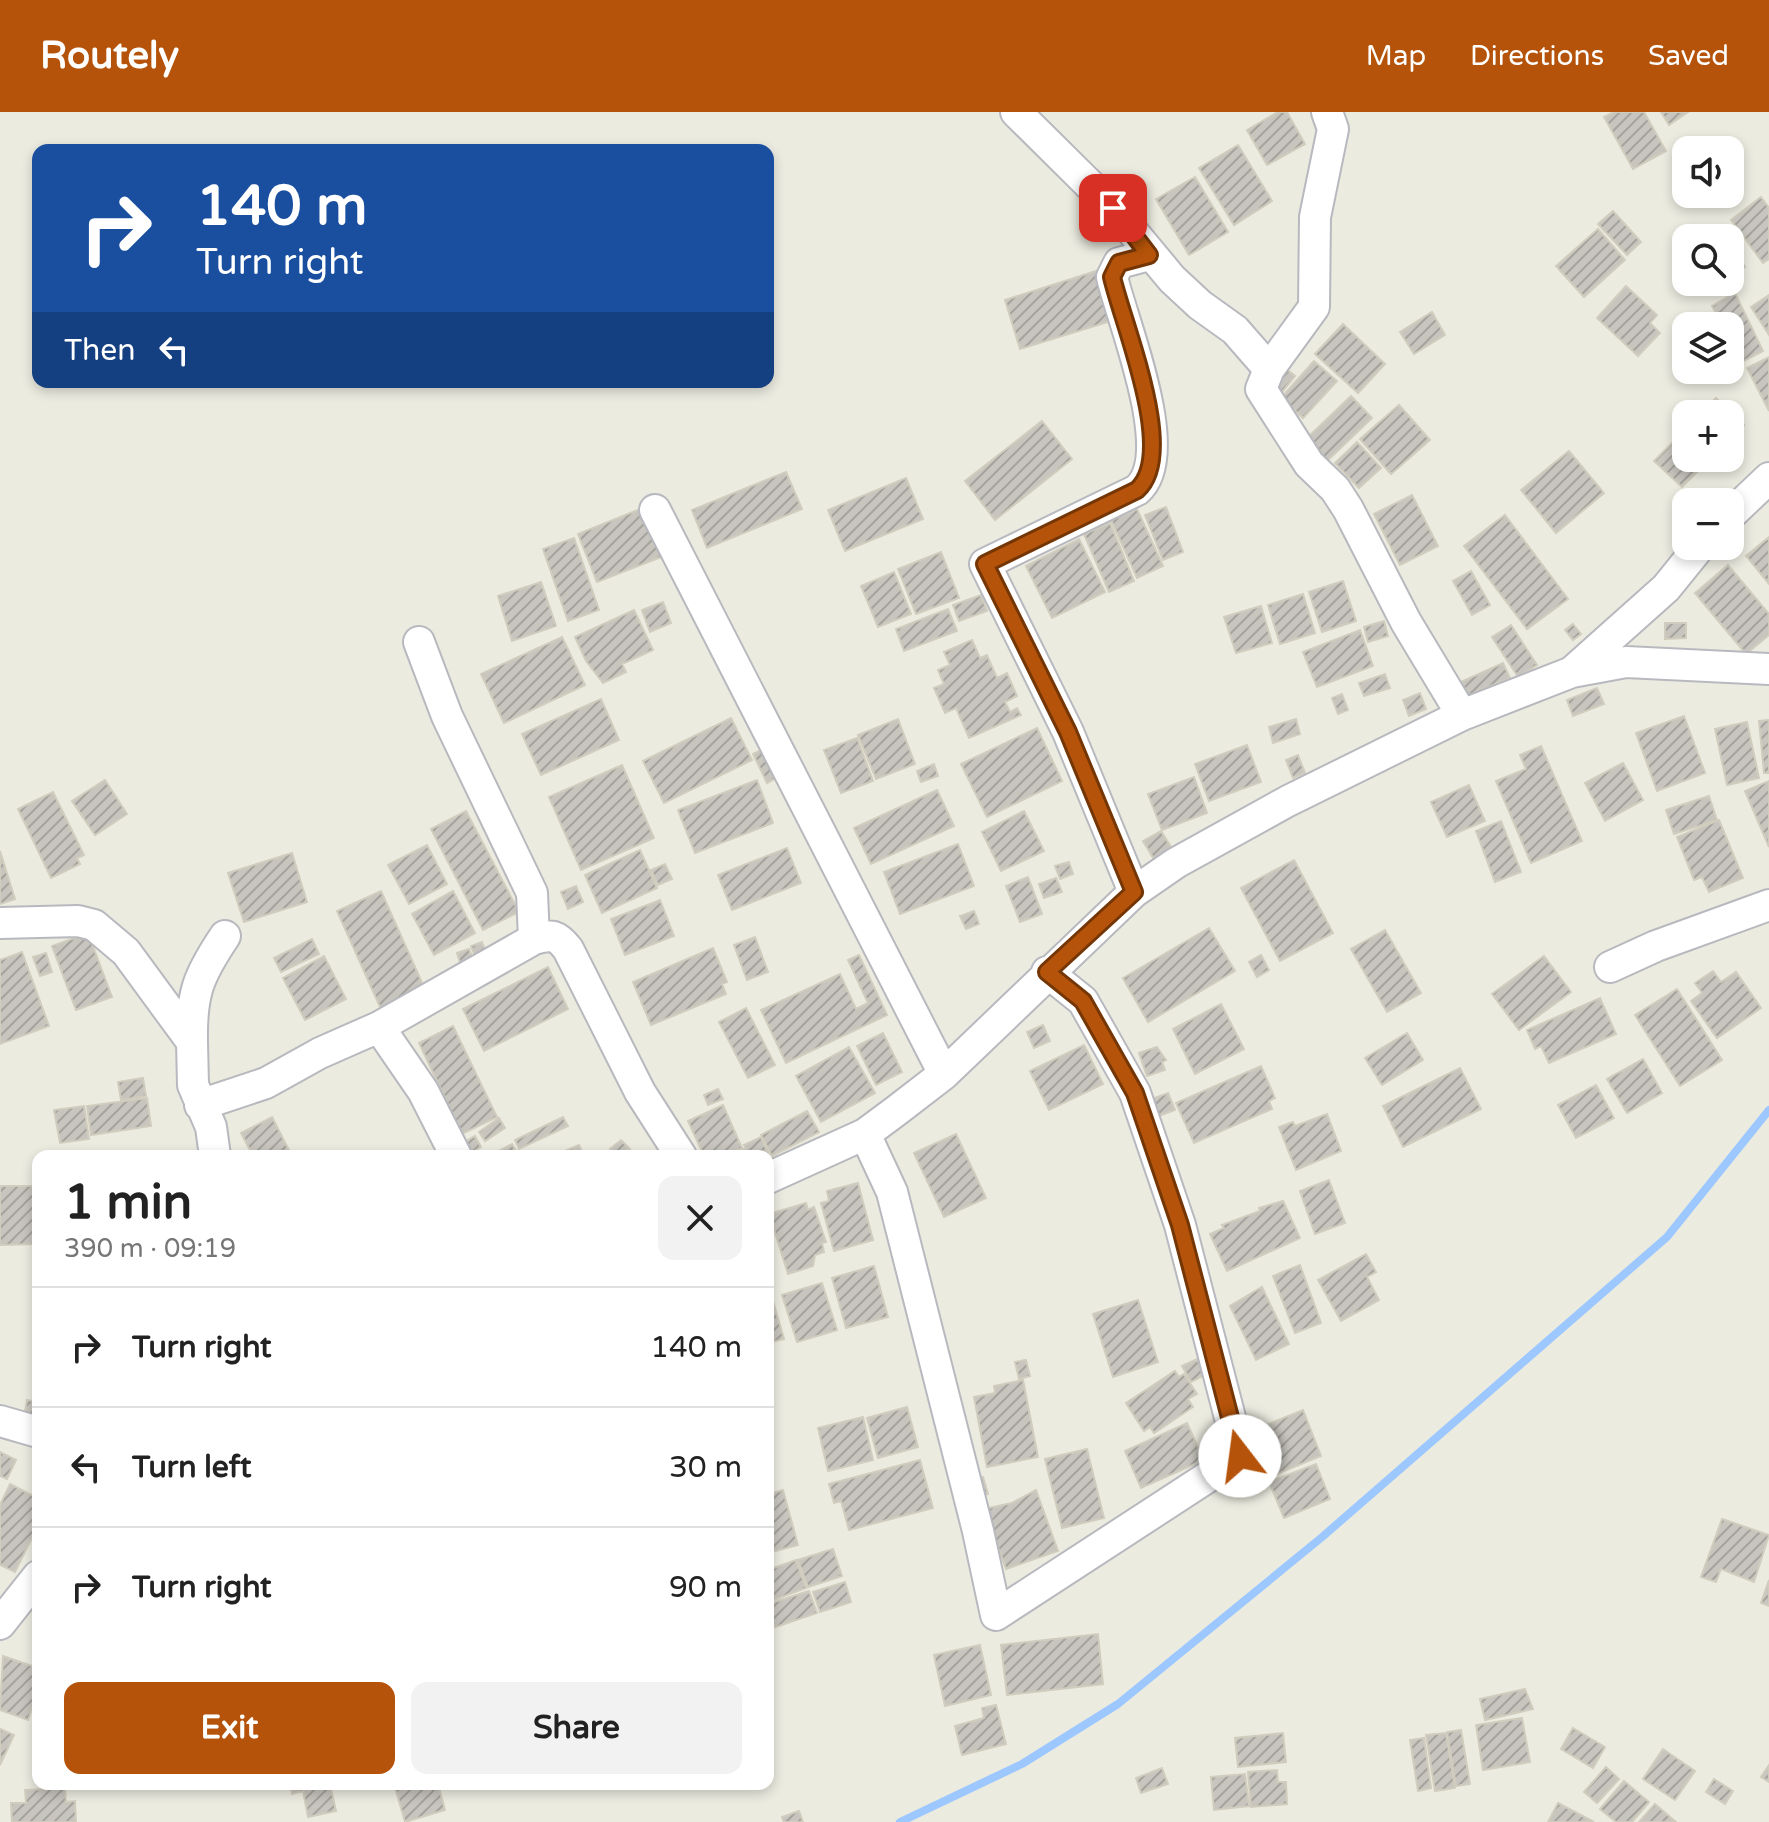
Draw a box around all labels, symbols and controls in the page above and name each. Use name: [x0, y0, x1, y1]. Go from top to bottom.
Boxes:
text: Routely: [40, 33, 179, 79]
text: Map: [1366, 39, 1426, 73]
text: Directions: [1470, 39, 1604, 73]
text: Saved: [1648, 39, 1729, 73]
map controls: [1672, 136, 1744, 560]
button: sound: [1672, 136, 1744, 208]
text: 140 m: [196, 173, 367, 240]
pin: [1079, 174, 1147, 242]
icon: right: [64, 176, 168, 280]
icon: arrive: [1091, 186, 1135, 230]
button: search: [1672, 224, 1744, 296]
text: Turn right: [196, 241, 363, 284]
button: layers: [1672, 312, 1744, 384]
icon: left: [152, 328, 196, 372]
text: Then: [64, 332, 136, 369]
button: +: [1672, 400, 1744, 472]
button: −: [1672, 488, 1744, 560]
text: 1 min: [64, 1174, 192, 1232]
button: close: [658, 1176, 742, 1260]
text: 390 m · 09:19: [64, 1233, 236, 1264]
icon: right: [64, 1325, 108, 1369]
text: Turn right: [132, 1329, 272, 1366]
text: 140 m: [650, 1329, 742, 1366]
position arrow: [1198, 1414, 1282, 1498]
icon: left: [64, 1445, 108, 1489]
text: Turn left: [132, 1449, 251, 1486]
text: 30 m: [669, 1449, 742, 1486]
icon: right: [64, 1565, 108, 1609]
text: Turn right: [132, 1569, 272, 1606]
text: 90 m: [669, 1569, 742, 1606]
button: Exit: [64, 1682, 395, 1774]
button: Share: [411, 1682, 742, 1774]

